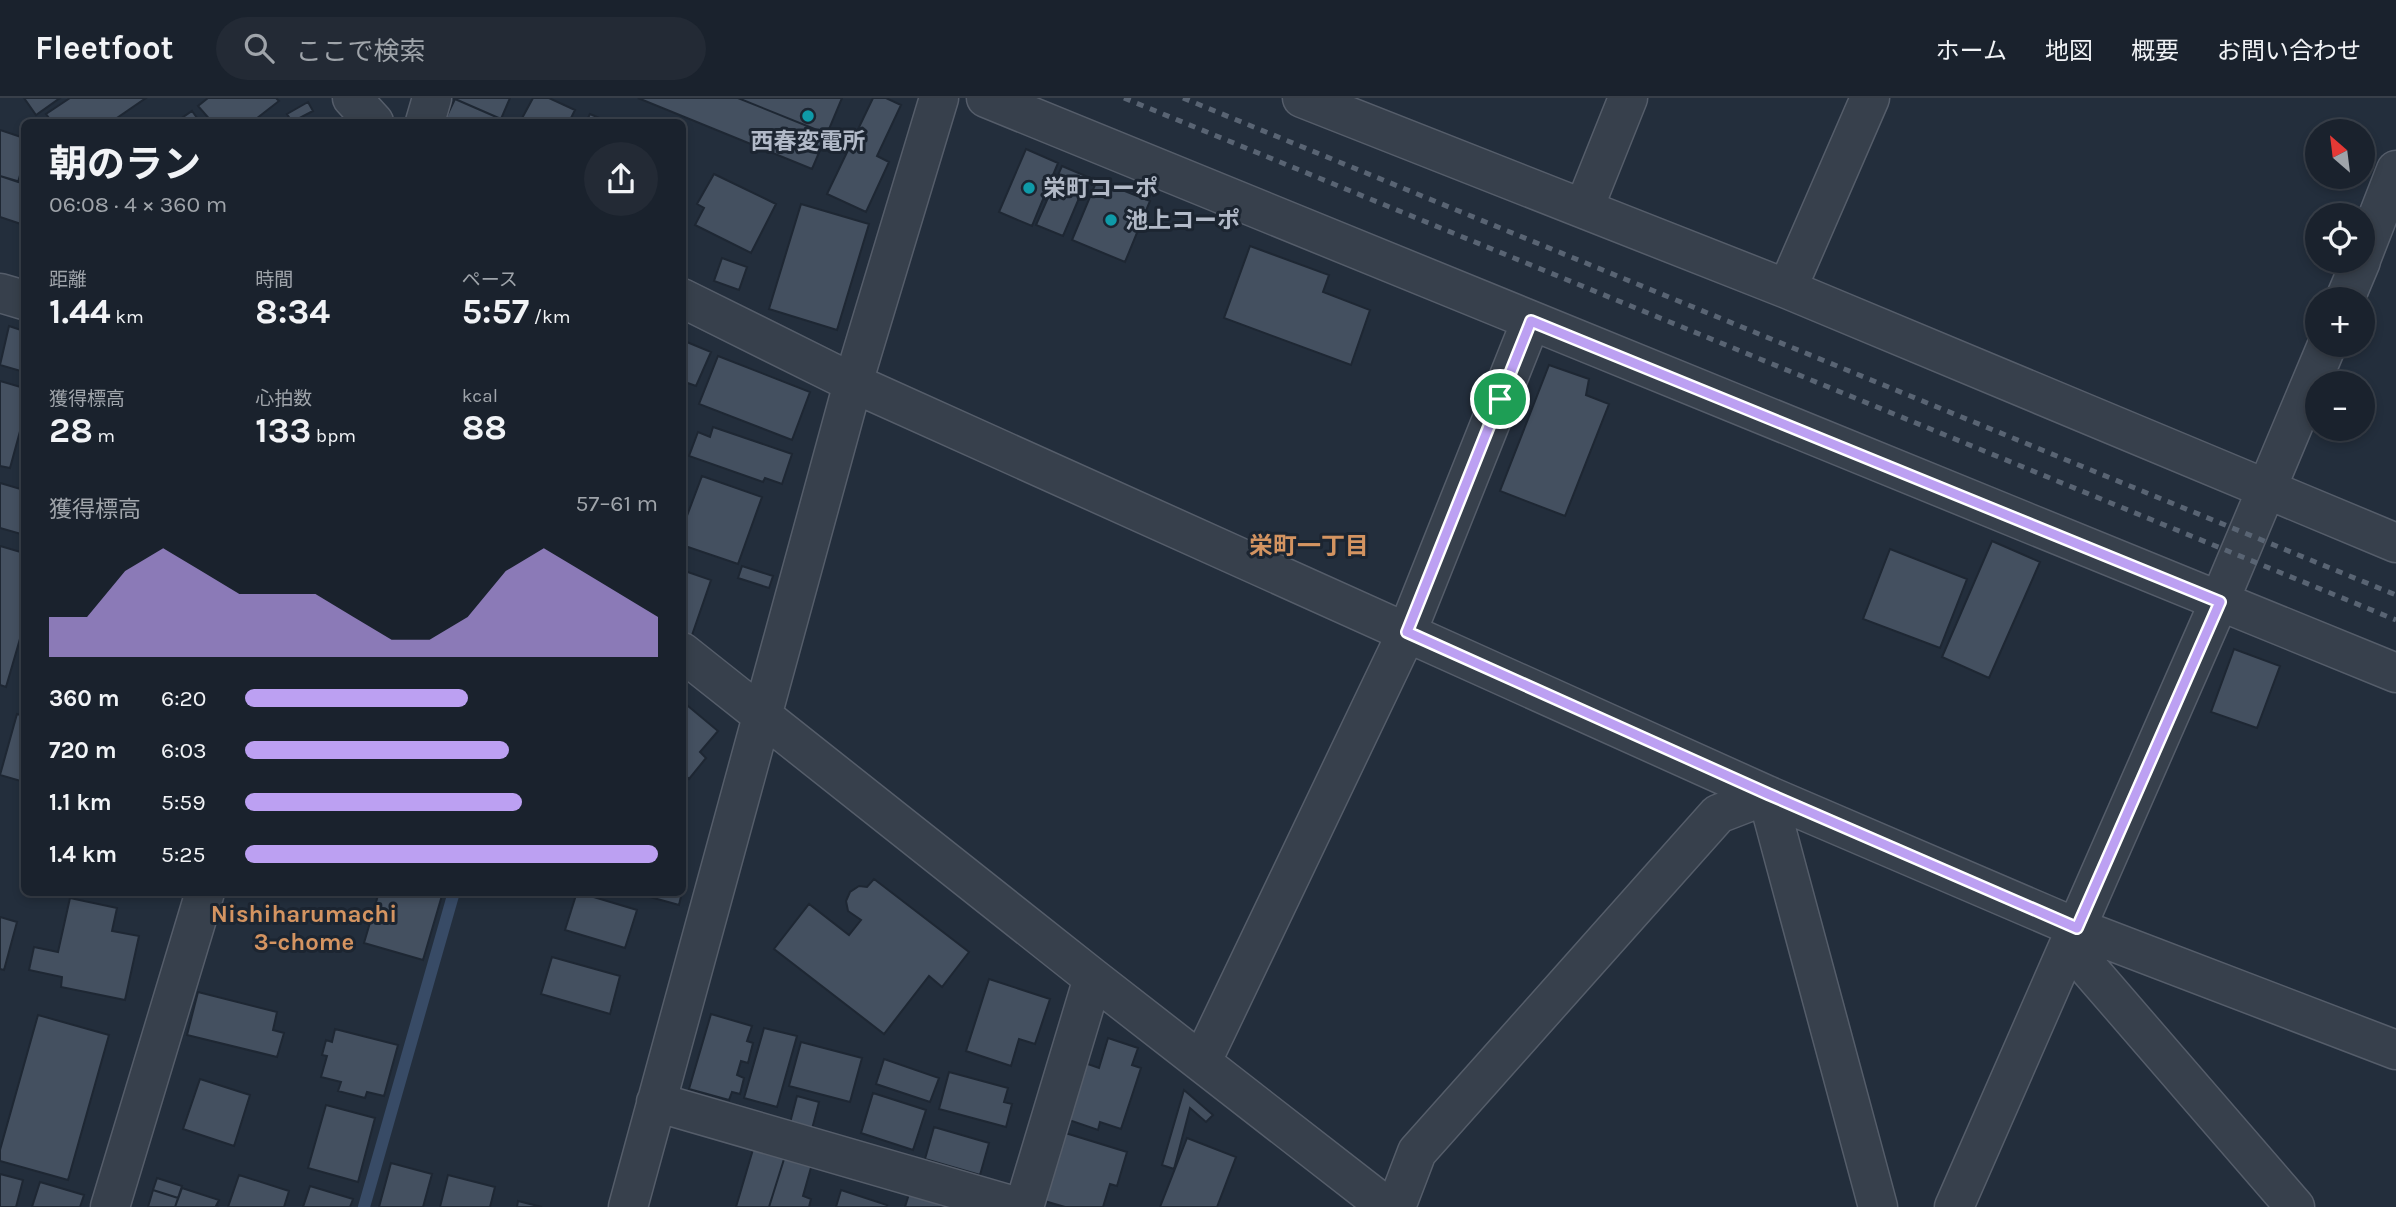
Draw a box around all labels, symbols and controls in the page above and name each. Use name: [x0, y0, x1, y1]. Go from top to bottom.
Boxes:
search box: [216, 17, 706, 80]
text: Fleetfoot: [35, 29, 174, 67]
icon: search: [240, 29, 278, 67]
text: ここで検索: [296, 36, 426, 67]
text: ホーム: [1936, 37, 2007, 65]
text: 地図: [2045, 37, 2093, 65]
text: 概要: [2131, 37, 2179, 65]
text: お問い合わせ: [2217, 37, 2361, 65]
marker: 西春変電所: [800, 108, 816, 124]
north arrow: [2305, 119, 2375, 189]
map controls: [2305, 119, 2375, 441]
place label: 西春変電所: [751, 128, 866, 155]
text: 朝のラン: [49, 142, 201, 187]
button: share: [584, 142, 658, 216]
place label: 栄町コーポ: [1043, 175, 1158, 202]
marker: 栄町コーポ: [1021, 180, 1037, 196]
text: 06:08 · 4 × 360 m: [49, 191, 227, 218]
button: locate: [2305, 203, 2375, 273]
place label: 池上コーポ: [1125, 207, 1240, 234]
marker: 池上コーポ: [1103, 212, 1119, 228]
text: 距離: [49, 269, 87, 291]
text: 時間: [255, 269, 293, 291]
text: ペース: [462, 269, 518, 291]
button: +: [2305, 287, 2375, 357]
text: 1.44: [49, 291, 111, 332]
text: 8:34: [255, 291, 330, 332]
text: 5:57: [462, 291, 529, 332]
text: km: [111, 306, 144, 328]
text: /km: [529, 306, 570, 328]
pin: [1470, 369, 1530, 429]
button: −: [2305, 371, 2375, 441]
icon: arrive: [1481, 380, 1519, 418]
text: kcal: [462, 385, 498, 407]
text: 獲得標高: [49, 388, 125, 410]
text: 心拍数: [255, 388, 312, 410]
text: 88: [462, 407, 507, 448]
text: 28: [49, 410, 93, 451]
text: 133: [255, 410, 311, 451]
text: m: [93, 425, 115, 447]
text: bpm: [311, 425, 356, 447]
text: 57–61 m: [576, 490, 658, 517]
text: 獲得標高: [49, 496, 141, 523]
district label: 栄町一丁目: [1249, 532, 1369, 560]
text: 360 m: [49, 685, 119, 712]
text: 6:20: [161, 685, 206, 712]
text: 720 m: [49, 737, 117, 764]
text: 6:03: [161, 737, 207, 764]
text: 1.1 km: [49, 789, 112, 816]
text: 5:59: [161, 789, 206, 816]
text: 1.4 km: [49, 841, 117, 868]
text: 5:25: [161, 841, 206, 868]
district label: Nishiharumachi 3-chome: [211, 900, 397, 956]

